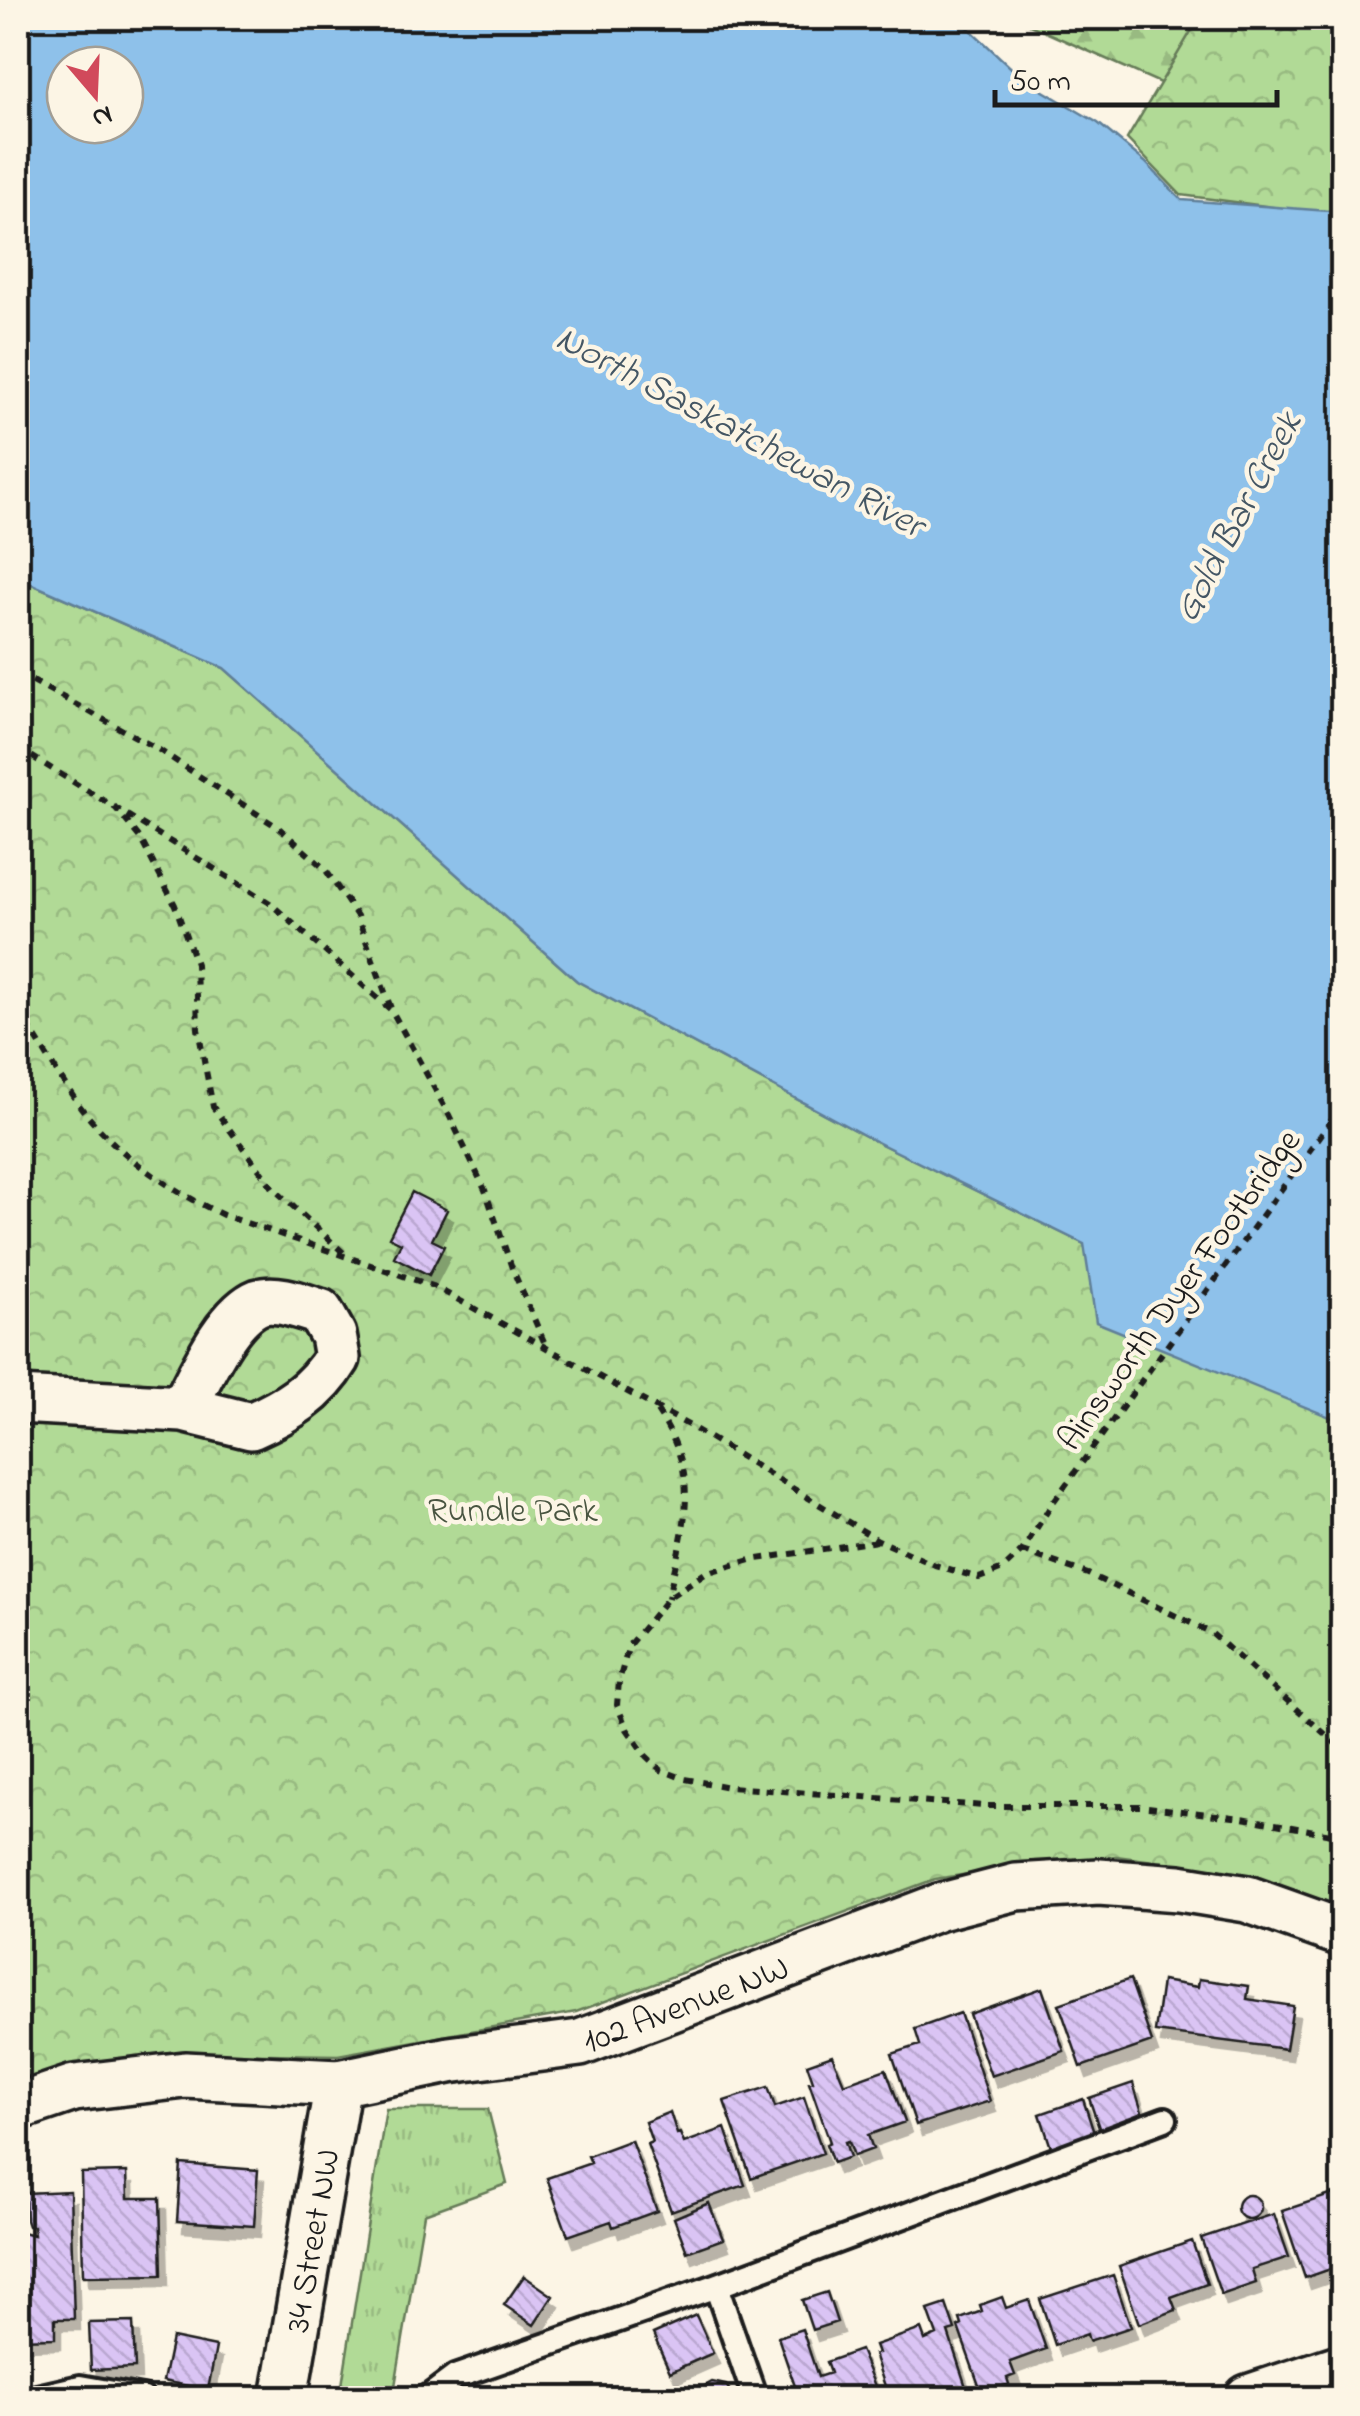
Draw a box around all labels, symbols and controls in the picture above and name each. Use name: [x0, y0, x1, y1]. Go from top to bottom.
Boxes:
north arrow: [45, 45, 145, 145]
scale bar: [995, 45, 1278, 107]
text: 50 m: [1010, 61, 1071, 105]
text: N: [86, 93, 118, 138]
water label: North Saskatchewan River: [545, 313, 937, 556]
water label: Gold Bar Creek: [1161, 402, 1319, 633]
street label: Ainsworth Dyer Footbridge: [1047, 1119, 1315, 1462]
park label: Rundle Park: [428, 1487, 599, 1538]
street label: 102 Avenue NW: [576, 1944, 797, 2069]
street label: 34 Street NW: [274, 2145, 355, 2337]

